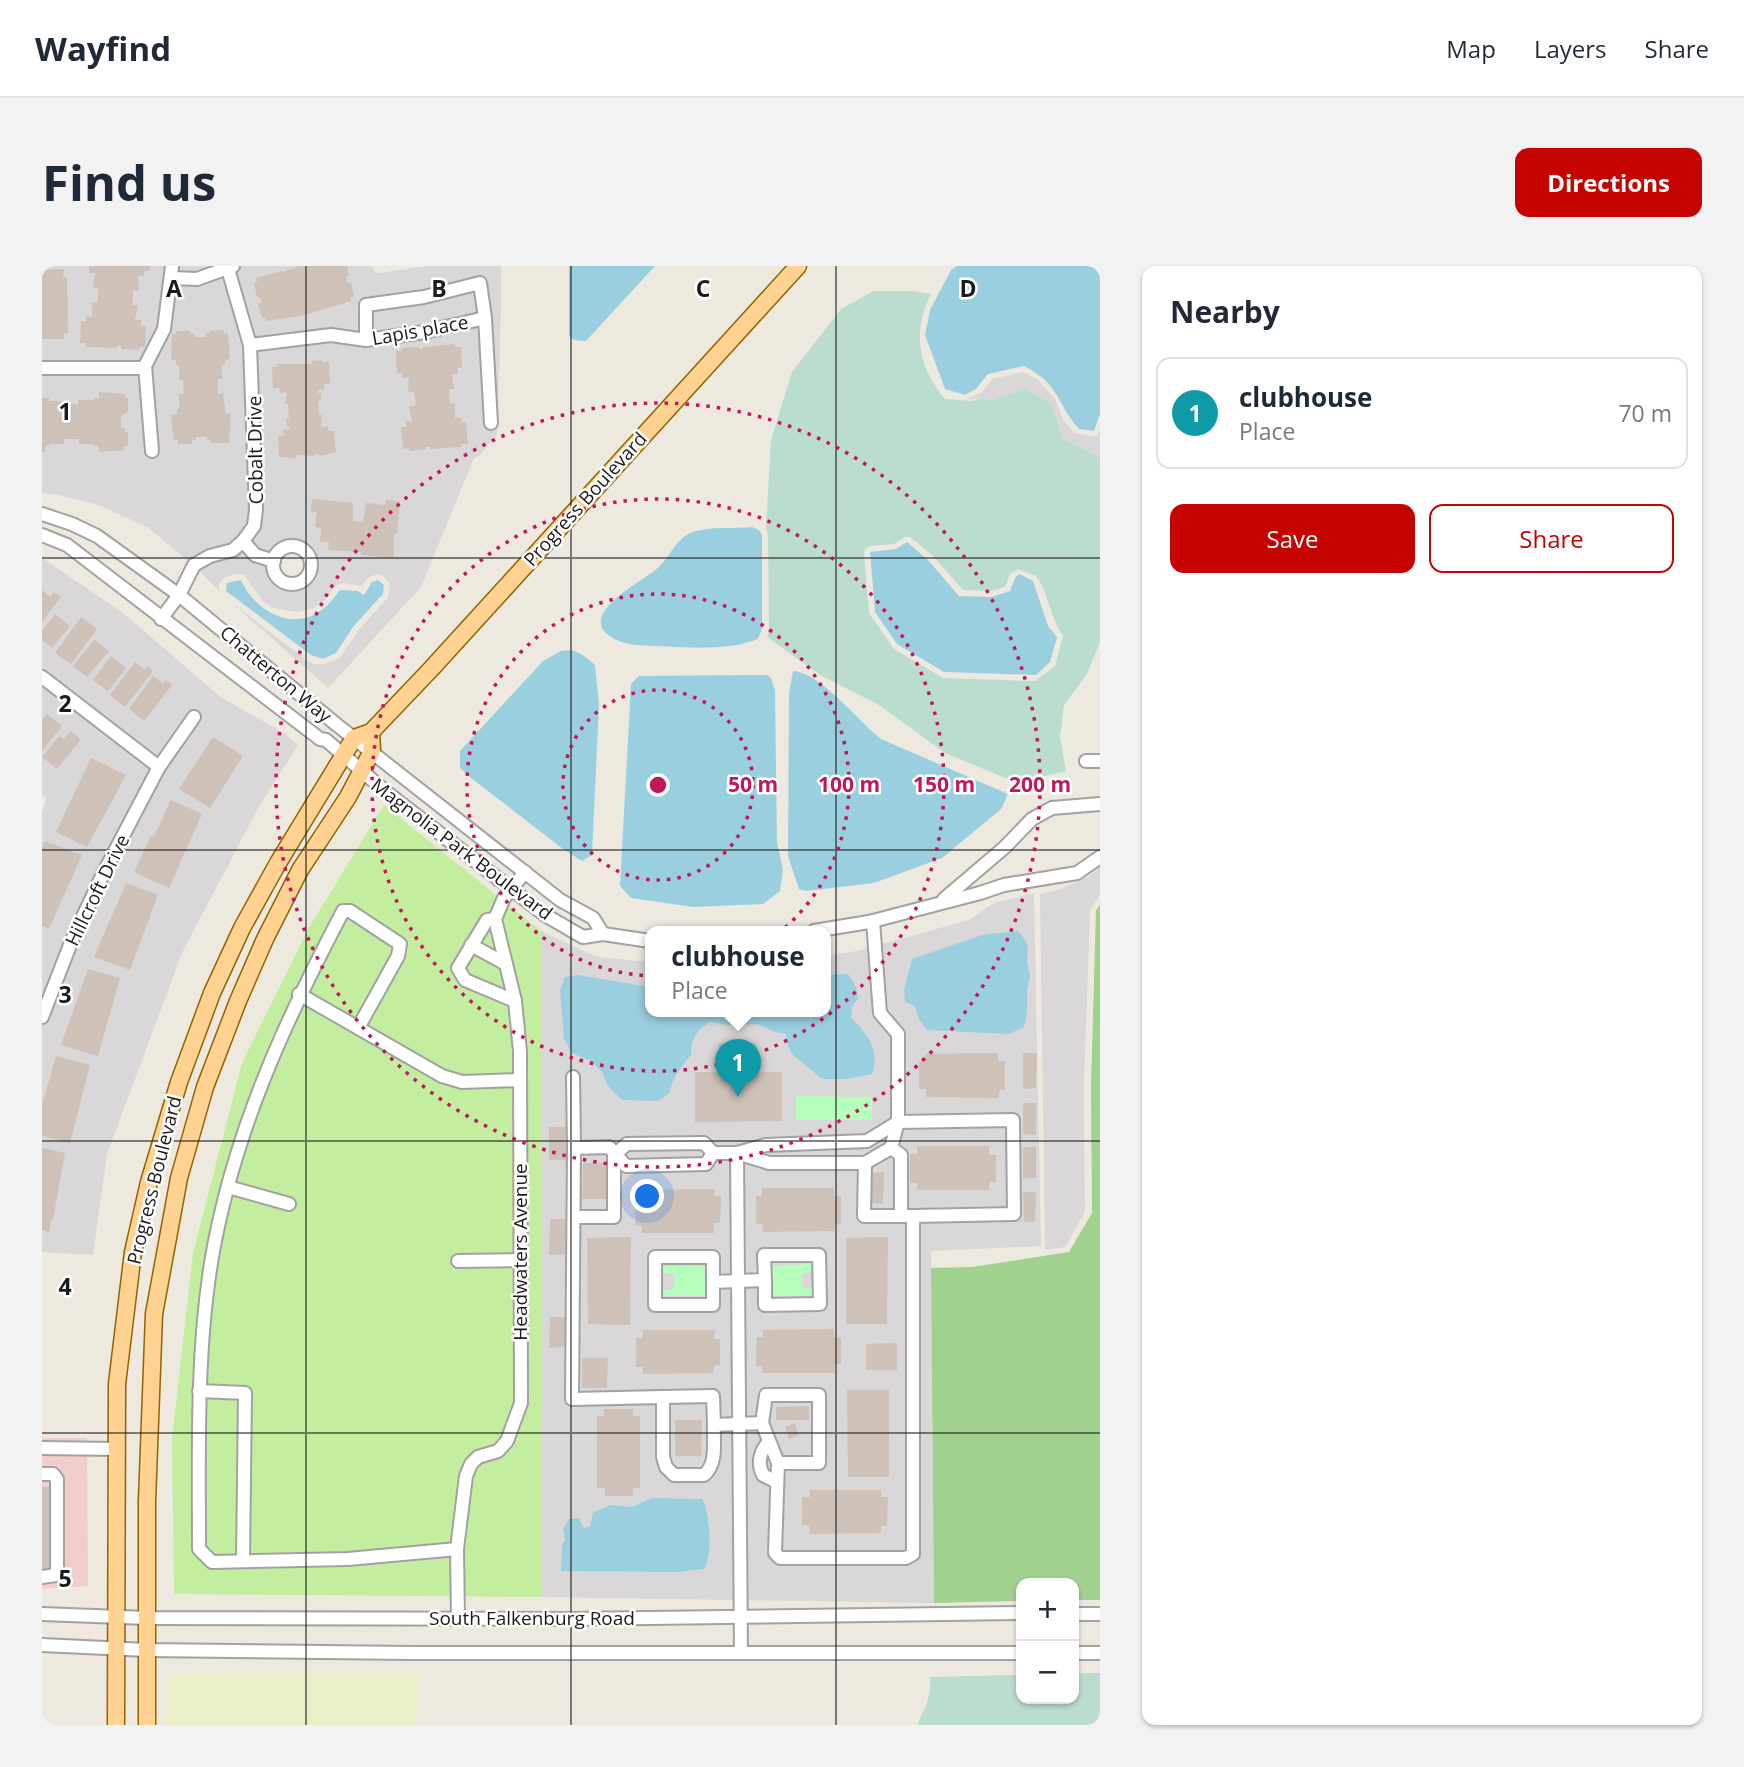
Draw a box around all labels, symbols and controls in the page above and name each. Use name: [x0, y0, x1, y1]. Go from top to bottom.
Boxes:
text: Wayfind: [35, 26, 171, 71]
text: Map: [1446, 32, 1496, 65]
text: Layers: [1534, 32, 1607, 65]
text: Share: [1645, 32, 1709, 65]
button: Directions: [1515, 148, 1702, 217]
text: Find us: [42, 149, 216, 215]
text: A: [166, 272, 182, 304]
text: B: [431, 272, 447, 304]
text: C: [696, 272, 710, 304]
text: D: [959, 272, 977, 304]
text: Nearby: [1170, 291, 1280, 332]
street label: Lapis place: [370, 309, 470, 351]
text: clubhouse: [1239, 379, 1372, 415]
text: 1: [58, 395, 72, 427]
street label: Cobalt Drive: [241, 395, 269, 505]
text: 1: [1188, 397, 1202, 429]
text: 70 m: [1618, 397, 1672, 429]
text: Place: [1239, 415, 1295, 447]
street label: Progress Boulevard: [518, 426, 652, 572]
button: Save: [1170, 504, 1415, 573]
button: Share: [1429, 504, 1674, 573]
street label: Chatterton Way: [215, 620, 338, 729]
text: 2: [58, 687, 72, 719]
text: 50 m: [728, 770, 778, 798]
text: 100 m: [818, 770, 880, 798]
text: 150 m: [913, 770, 975, 798]
text: 200 m: [1009, 770, 1071, 798]
street label: Magnolia Park Boulevard: [366, 772, 558, 926]
centre of rings: [646, 773, 670, 797]
street label: Hillcroft Drive: [59, 830, 135, 950]
popup: [645, 926, 831, 1017]
text: clubhouse: [671, 938, 805, 974]
text: Place: [671, 974, 728, 1006]
text: 3: [58, 978, 72, 1010]
pin: 1: [715, 1039, 761, 1097]
street label: Progress Boulevard: [120, 1093, 188, 1267]
street label: Headwaters Avenue: [507, 1163, 533, 1341]
your location: [630, 1179, 664, 1213]
text: 4: [58, 1270, 72, 1302]
text: 5: [58, 1562, 72, 1594]
map controls: [1016, 1578, 1079, 1704]
button: +: [1016, 1578, 1079, 1641]
street label: South Falkenburg Road: [429, 1605, 635, 1631]
button: −: [1016, 1641, 1079, 1704]

